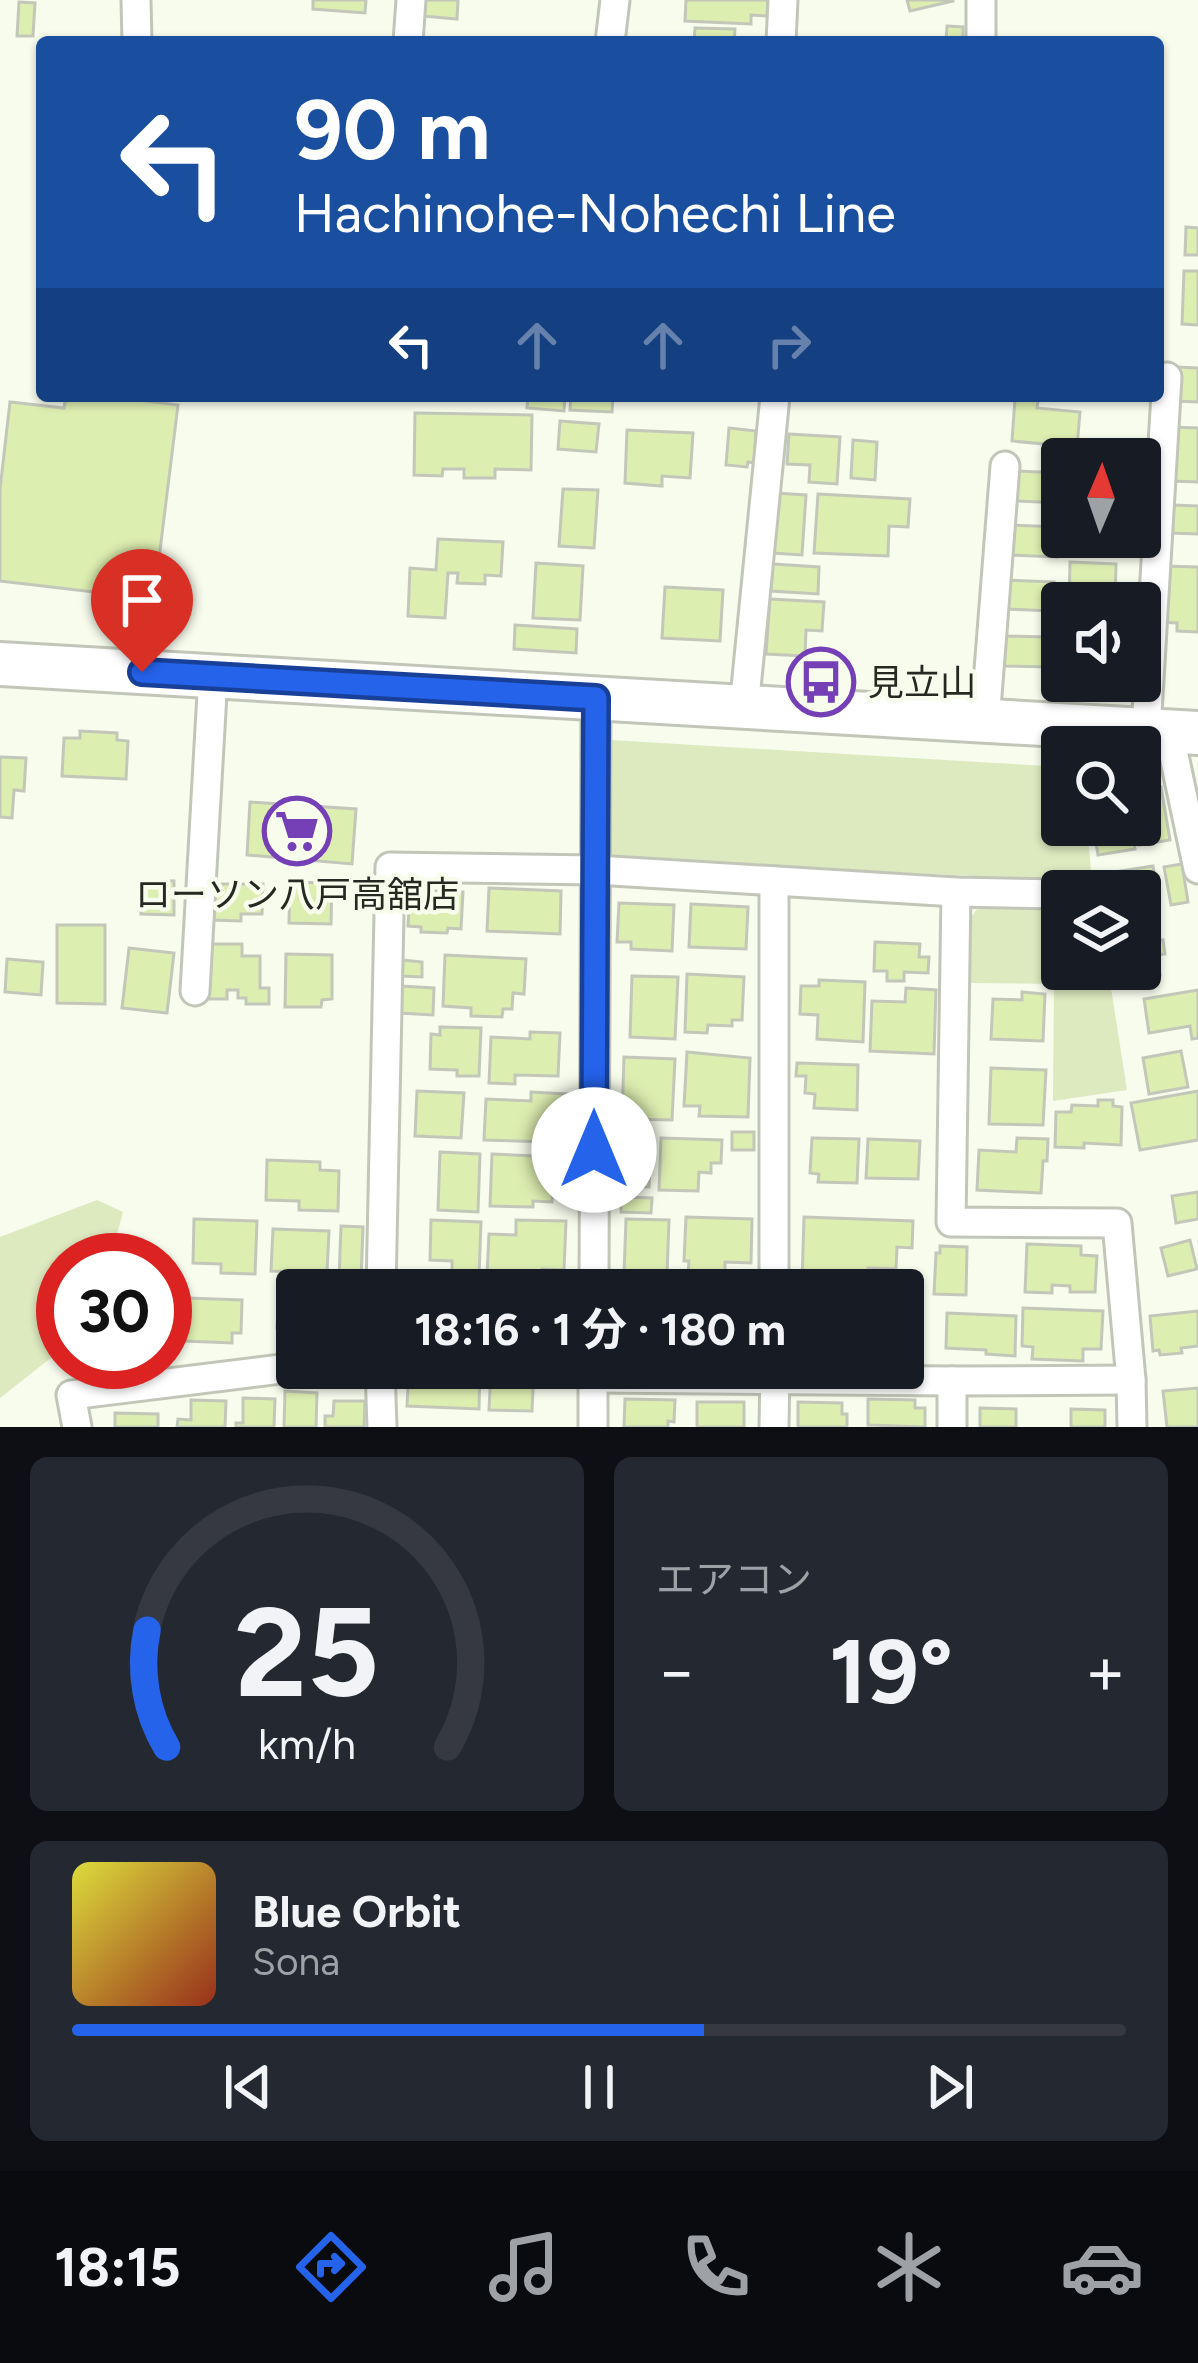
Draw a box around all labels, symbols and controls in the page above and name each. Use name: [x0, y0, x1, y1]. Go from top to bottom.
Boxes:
text: 90 m: [294, 79, 490, 180]
icon: left: [96, 84, 252, 240]
text: Hachinohe-Nohechi Line: [294, 181, 896, 246]
icon: left: [378, 312, 444, 378]
icon: ahead: [504, 312, 570, 378]
icon: ahead: [630, 312, 696, 378]
icon: right: [756, 312, 822, 378]
north arrow: [1041, 438, 1161, 558]
map controls: [1041, 438, 1161, 990]
pin: [91, 549, 193, 672]
icon: arrive: [109, 567, 175, 633]
button: sound: [1041, 582, 1161, 702]
bus stop icon: 見立山: [786, 647, 856, 717]
place label: 見立山: [868, 661, 976, 704]
button: search: [1041, 726, 1161, 846]
supermarket icon: ローソン八戸高舘店: [262, 796, 332, 866]
button: layers: [1041, 870, 1161, 990]
place label: ローソン八戸高舘店: [135, 873, 459, 916]
position arrow: [531, 1087, 657, 1213]
speed limit sign: 30: [36, 1233, 192, 1389]
text: 18:16 · 1 分 · 180 m: [414, 1302, 786, 1356]
text: エアコン: [656, 1556, 812, 1603]
text: 25: [235, 1577, 379, 1727]
text: 19°: [829, 1617, 953, 1726]
text: −: [656, 1631, 697, 1711]
text: +: [1085, 1631, 1126, 1711]
text: km/h: [258, 1718, 356, 1770]
text: Blue Orbit: [252, 1884, 461, 1938]
text: Sona: [252, 1938, 340, 1985]
icon: previous: [215, 2054, 281, 2120]
icon: pause: [566, 2054, 632, 2120]
icon: next: [917, 2054, 983, 2120]
icon: directions: [289, 2225, 373, 2309]
icon: music: [482, 2225, 566, 2309]
icon: phone: [674, 2225, 758, 2309]
icon: climate: [867, 2225, 951, 2309]
icon: car: [1060, 2225, 1144, 2309]
text: 18:15: [54, 2235, 181, 2300]

